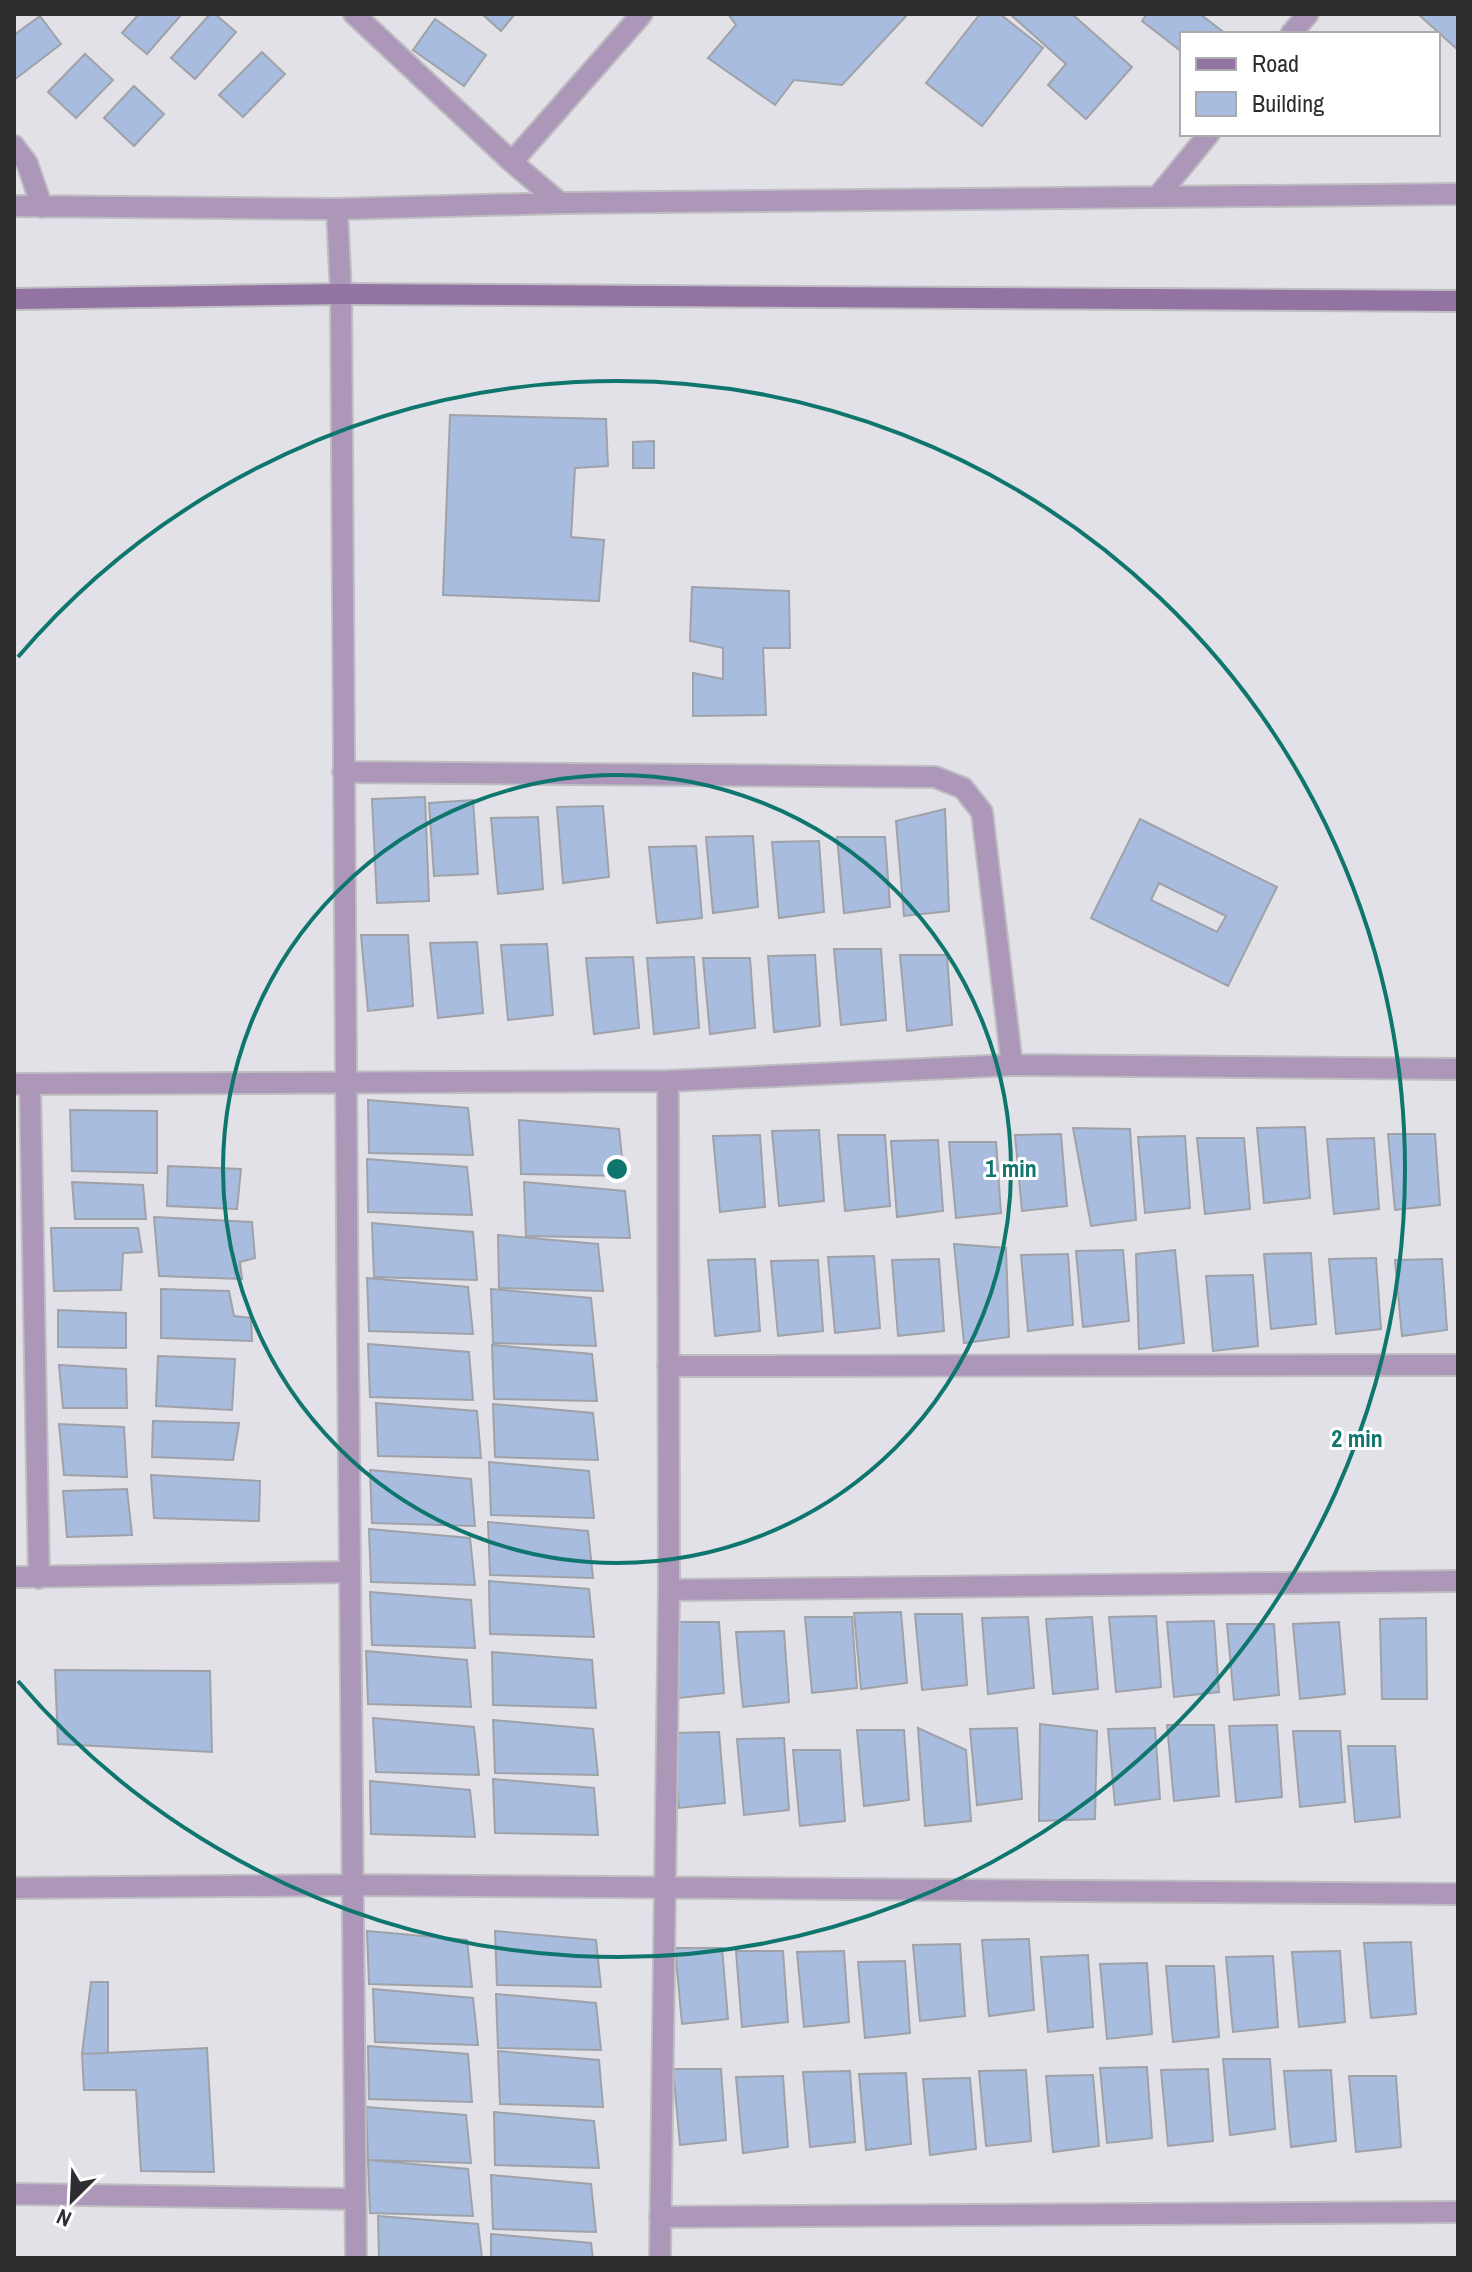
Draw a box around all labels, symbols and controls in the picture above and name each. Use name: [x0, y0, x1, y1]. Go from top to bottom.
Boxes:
legend: [1180, 32, 1440, 136]
text: Road: [1252, 47, 1299, 79]
text: Building: [1252, 87, 1324, 119]
text: 1 min: [985, 1152, 1037, 1184]
centre of rings: [603, 1155, 631, 1183]
text: 2 min: [1331, 1422, 1383, 1454]
north arrow: [32, 2160, 112, 2240]
text: N: [52, 2202, 76, 2235]

